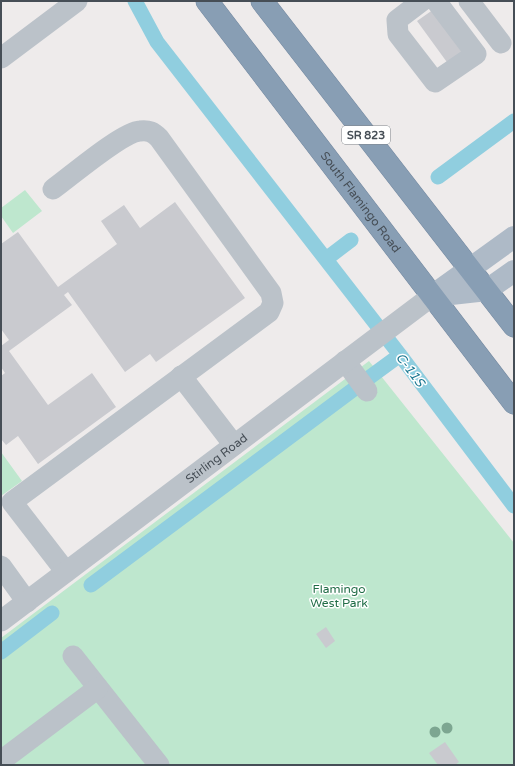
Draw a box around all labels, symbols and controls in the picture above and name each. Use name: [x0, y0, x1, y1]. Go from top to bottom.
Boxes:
road number: SR 823: [342, 126, 390, 144]
street label: South Flamingo Road: [318, 149, 404, 255]
water label: C-11S: [392, 350, 429, 392]
street label: Stirling Road: [183, 431, 250, 486]
park label: Flamingo West Park: [310, 582, 368, 610]

